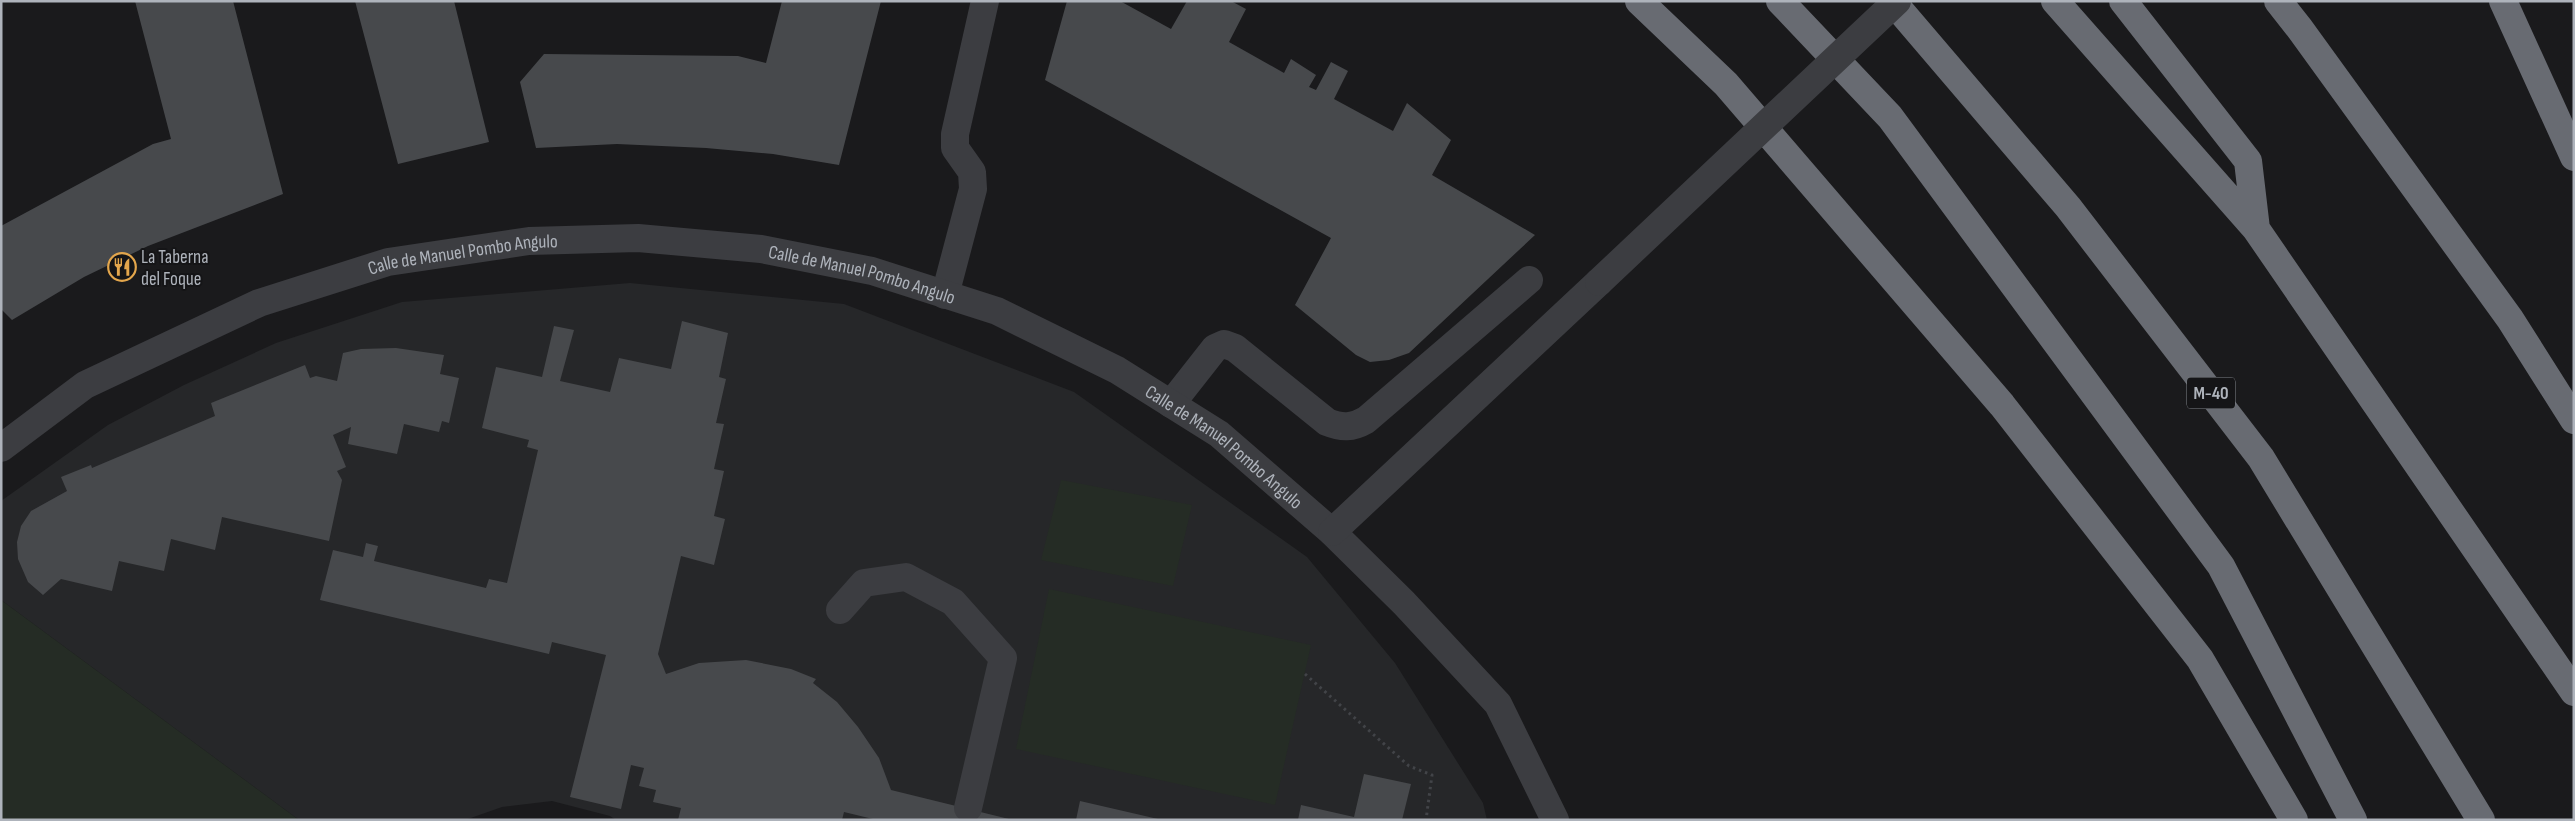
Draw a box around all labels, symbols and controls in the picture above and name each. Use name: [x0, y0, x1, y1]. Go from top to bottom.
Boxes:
street label: Calle de Manuel Pombo Angulo: [365, 230, 558, 281]
street label: Calle de Manuel Pombo Angulo: [766, 241, 958, 310]
place label: La Taberna del Foque: [141, 246, 209, 291]
restaurant icon: La Taberna del Foque: [107, 252, 137, 282]
road number: M-40: [2187, 378, 2235, 408]
street label: Calle de Manuel Pombo Angulo: [1141, 381, 1307, 514]

